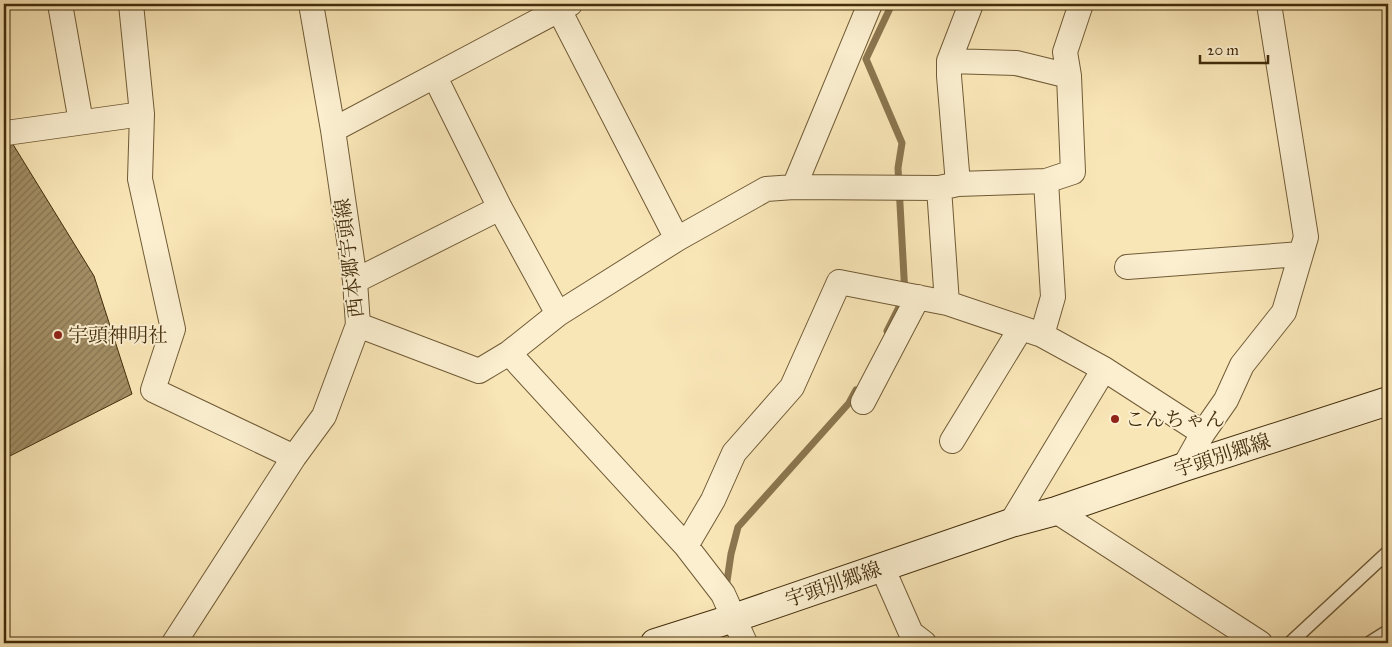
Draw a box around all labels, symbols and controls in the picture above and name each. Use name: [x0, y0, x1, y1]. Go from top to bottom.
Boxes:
scale bar: [1200, 32, 1267, 64]
text: 20 m: [1207, 41, 1239, 59]
street label: 西本郷宇頭線: [330, 197, 368, 319]
place label: 宇頭神明社: [68, 323, 168, 347]
marker: 宇頭神明社: [52, 329, 64, 341]
place label: こんちゃん: [1125, 407, 1225, 431]
marker: こんちゃん: [1109, 413, 1121, 425]
street label: 宇頭別郷線: [1171, 428, 1273, 482]
street label: 宇頭別郷線: [782, 556, 884, 612]

